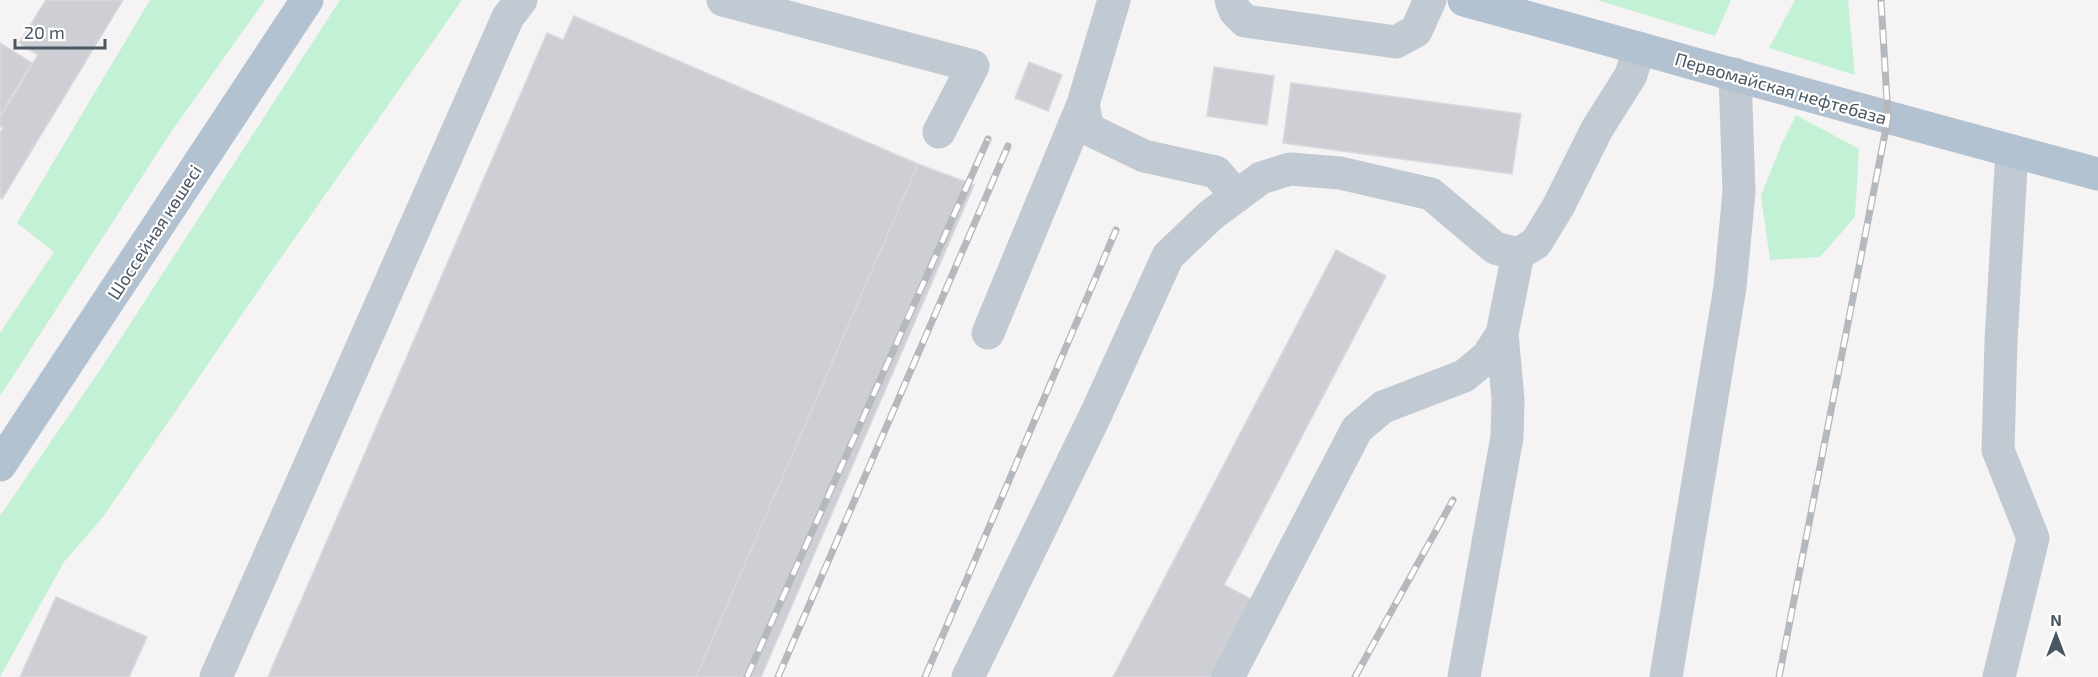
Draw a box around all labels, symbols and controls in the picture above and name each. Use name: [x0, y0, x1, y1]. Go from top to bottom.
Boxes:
scale bar: [15, 12, 105, 50]
text: 20 m: [24, 21, 65, 43]
street label: Первомайская нефтебаза: [1673, 47, 1889, 129]
street label: Шоссейная көшесі: [102, 160, 206, 304]
north arrow: [2026, 605, 2086, 665]
text: N: [2050, 610, 2062, 629]

